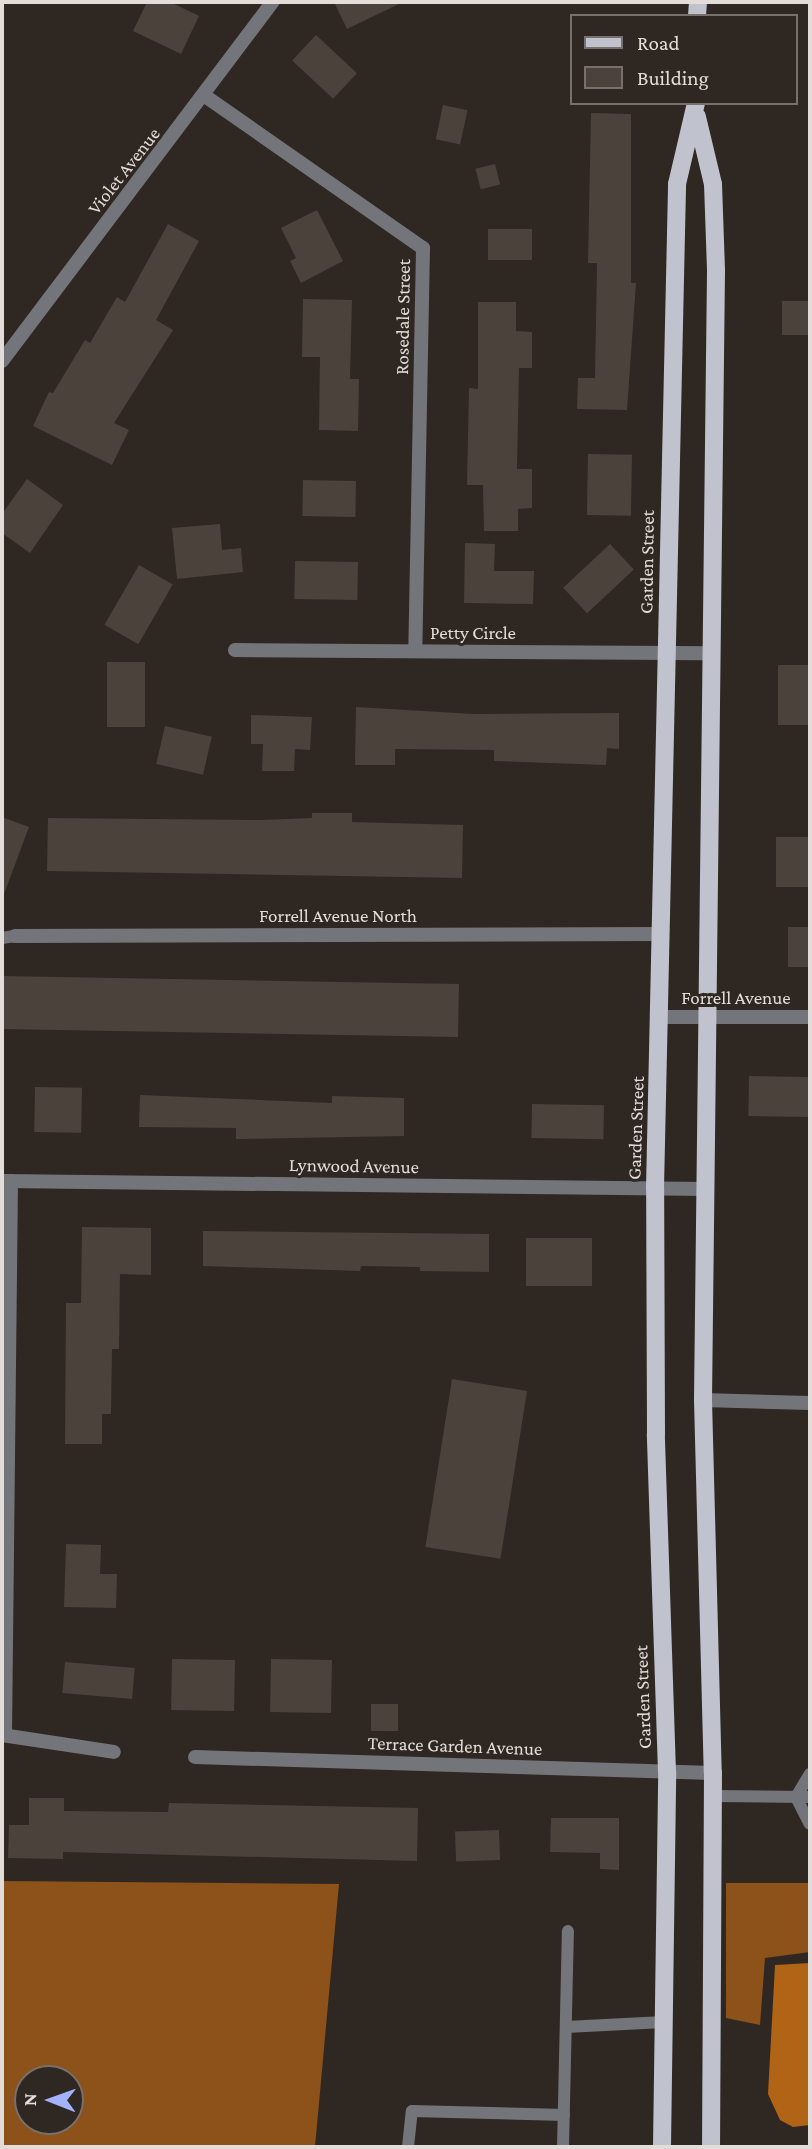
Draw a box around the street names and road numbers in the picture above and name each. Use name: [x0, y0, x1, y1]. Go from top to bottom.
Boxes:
street label: Violet Avenue: [83, 123, 165, 219]
street label: Rosedale Street: [391, 259, 415, 375]
street label: Garden Street: [635, 510, 659, 614]
street label: Petty Circle: [430, 622, 516, 644]
street label: Forrell Avenue North: [259, 905, 417, 927]
street label: Forrell Avenue: [681, 987, 791, 1009]
street label: Garden Street: [623, 1076, 649, 1180]
street label: Lynwood Avenue: [289, 1153, 419, 1179]
street label: Garden Street: [630, 1645, 656, 1749]
street label: Terrace Garden Avenue: [367, 1732, 543, 1760]

